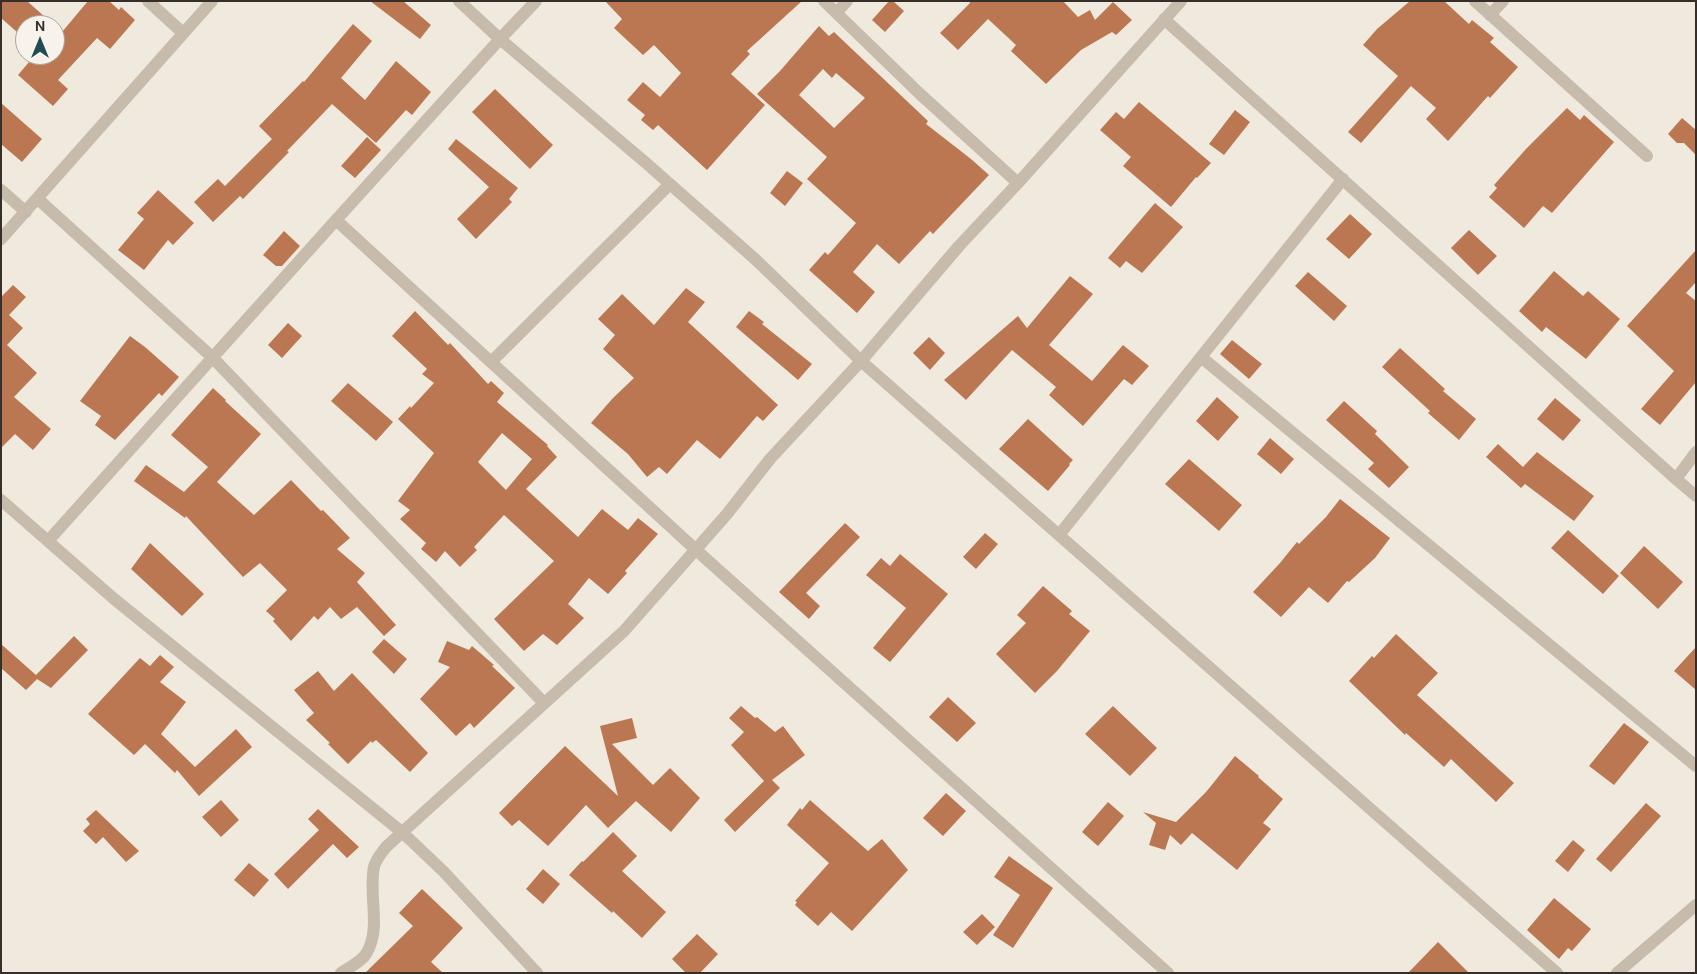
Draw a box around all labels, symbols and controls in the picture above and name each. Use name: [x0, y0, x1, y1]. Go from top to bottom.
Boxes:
north arrow: [15, 15, 65, 65]
text: N: [35, 17, 45, 35]

